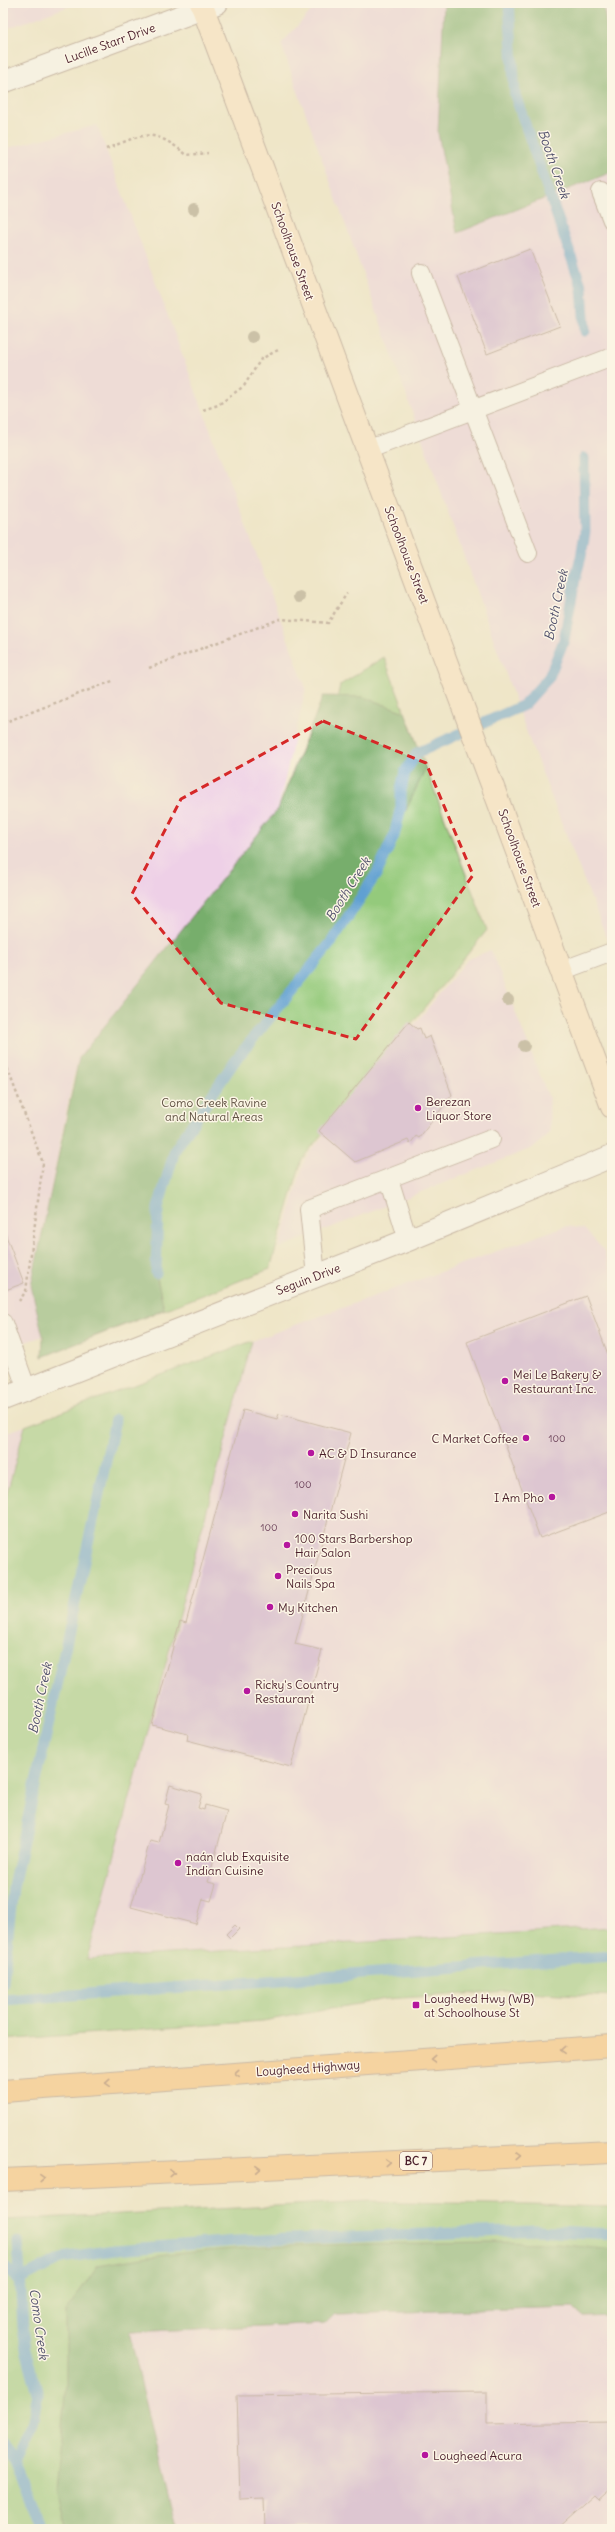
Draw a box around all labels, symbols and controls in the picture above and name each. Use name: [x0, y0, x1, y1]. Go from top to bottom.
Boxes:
street label: Lucille Starr Drive: [63, 20, 157, 66]
water label: Booth Creek: [534, 127, 574, 202]
street label: Schoolhouse Street: [268, 200, 318, 302]
street label: Schoolhouse Street: [381, 504, 433, 606]
water label: Booth Creek: [540, 567, 572, 642]
street label: Schoolhouse Street: [495, 807, 545, 909]
water label: Booth Creek: [322, 853, 375, 924]
place label: Berezan Liquor Store: [426, 1094, 492, 1123]
park label: Como Creek Ravine and Natural Areas: [161, 1095, 267, 1124]
marker: Berezan Liquor Store: [413, 1103, 423, 1113]
street label: Seguin Drive: [274, 1260, 342, 1298]
place label: Mei Le Bakery & Restaurant Inc.: [513, 1367, 601, 1396]
marker: Mei Le Bakery & Restaurant Inc.: [500, 1376, 510, 1386]
place label: C Market Coffee: [432, 1431, 518, 1446]
house number: 100: [548, 1432, 566, 1445]
marker: C Market Coffee: [521, 1433, 531, 1443]
place label: AC & D Insurance: [319, 1446, 416, 1461]
marker: AC & D Insurance: [306, 1448, 316, 1458]
house number: 100: [294, 1478, 312, 1491]
place label: I Am Pho: [494, 1490, 544, 1505]
marker: I Am Pho: [547, 1492, 557, 1502]
place label: Narita Sushi: [303, 1507, 368, 1522]
marker: Narita Sushi: [290, 1509, 300, 1519]
house number: 100: [260, 1521, 278, 1534]
place label: 100 Stars Barbershop Hair Salon: [295, 1531, 413, 1560]
marker: 100 Stars Barbershop Hair Salon: [282, 1540, 292, 1550]
place label: Precious Nails Spa: [286, 1562, 335, 1591]
marker: Precious Nails Spa: [273, 1571, 283, 1581]
place label: My Kitchen: [278, 1600, 338, 1615]
marker: My Kitchen: [265, 1602, 275, 1612]
water label: Booth Creek: [24, 1660, 56, 1735]
place label: Ricky's Country Restaurant: [255, 1677, 339, 1706]
marker: Ricky's Country Restaurant: [242, 1686, 252, 1696]
place label: naán club Exquisite Indian Cuisine: [186, 1849, 289, 1878]
marker: naán club Exquisite Indian Cuisine: [173, 1858, 183, 1868]
place label: Lougheed Hwy (WB) at Schoolhouse St: [424, 1991, 534, 2020]
marker: Lougheed Hwy (WB) at Schoolhouse St: [411, 2000, 421, 2010]
one-way arrow: [560, 2045, 566, 2054]
one-way arrow: [430, 2055, 436, 2064]
street label: Lougheed Highway: [255, 2057, 361, 2079]
one-way arrow: [234, 2069, 240, 2078]
one-way arrow: [105, 2078, 111, 2087]
road number: BC 7: [400, 2152, 432, 2170]
one-way arrow: [515, 2152, 521, 2161]
one-way arrow: [385, 2158, 391, 2167]
one-way arrow: [255, 2164, 261, 2173]
one-way arrow: [169, 2168, 175, 2177]
one-way arrow: [39, 2174, 45, 2183]
water label: Como Creek: [26, 2287, 53, 2362]
place label: Lougheed Acura: [433, 2448, 522, 2463]
marker: Lougheed Acura: [420, 2450, 430, 2460]

